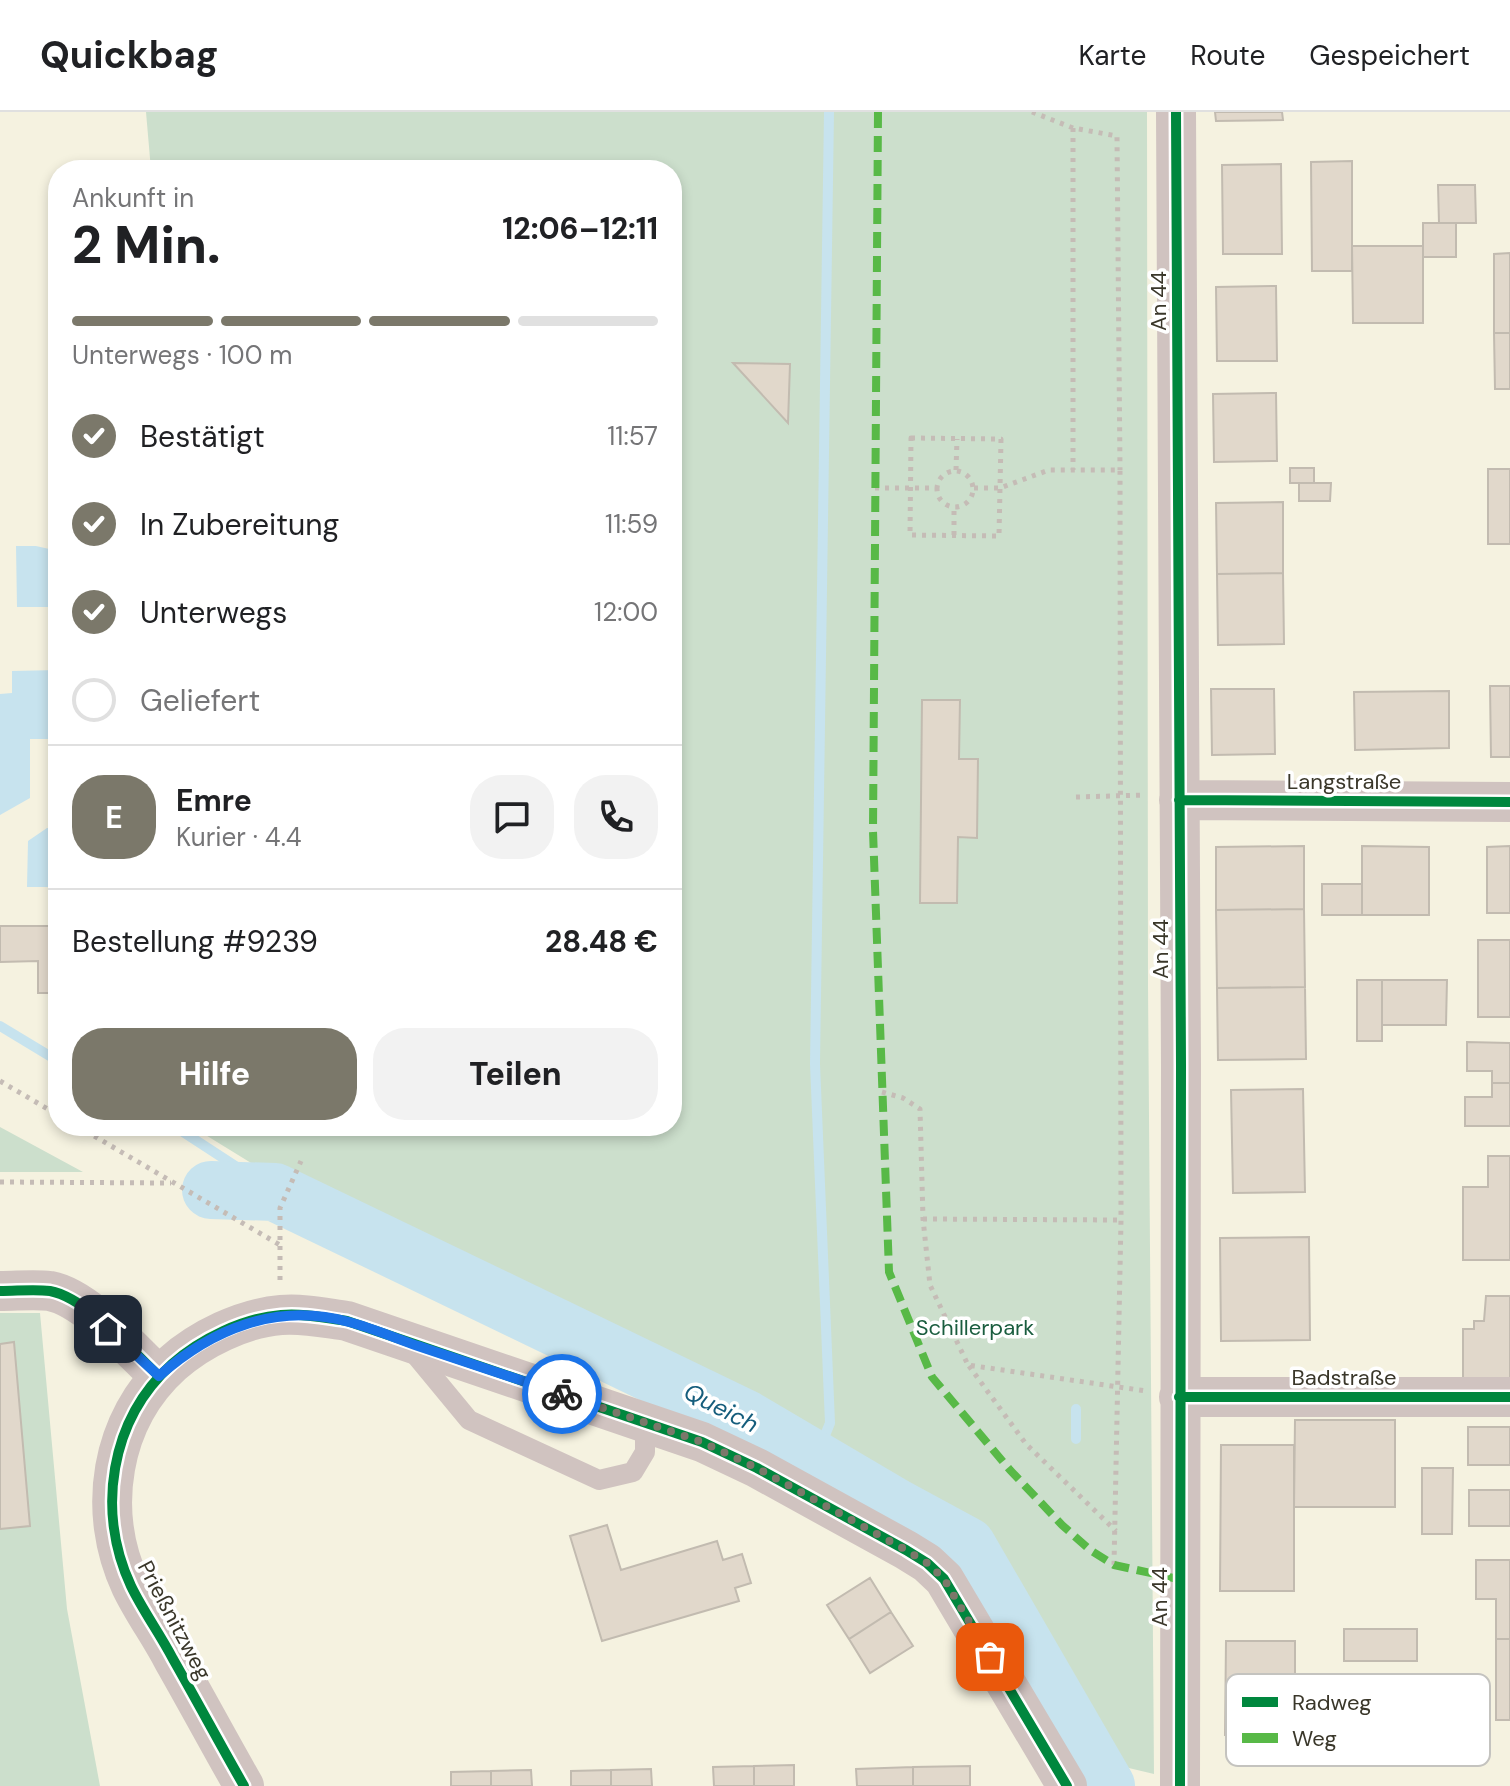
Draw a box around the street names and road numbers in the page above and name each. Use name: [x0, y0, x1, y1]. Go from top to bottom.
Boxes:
street label: An 44: [1144, 271, 1173, 331]
street label: Langstraße: [1287, 767, 1401, 796]
street label: An 44: [1146, 919, 1175, 979]
street label: Badstraße: [1291, 1363, 1397, 1392]
street label: Prießnitzweg: [131, 1556, 218, 1685]
street label: An 44: [1145, 1567, 1174, 1627]

